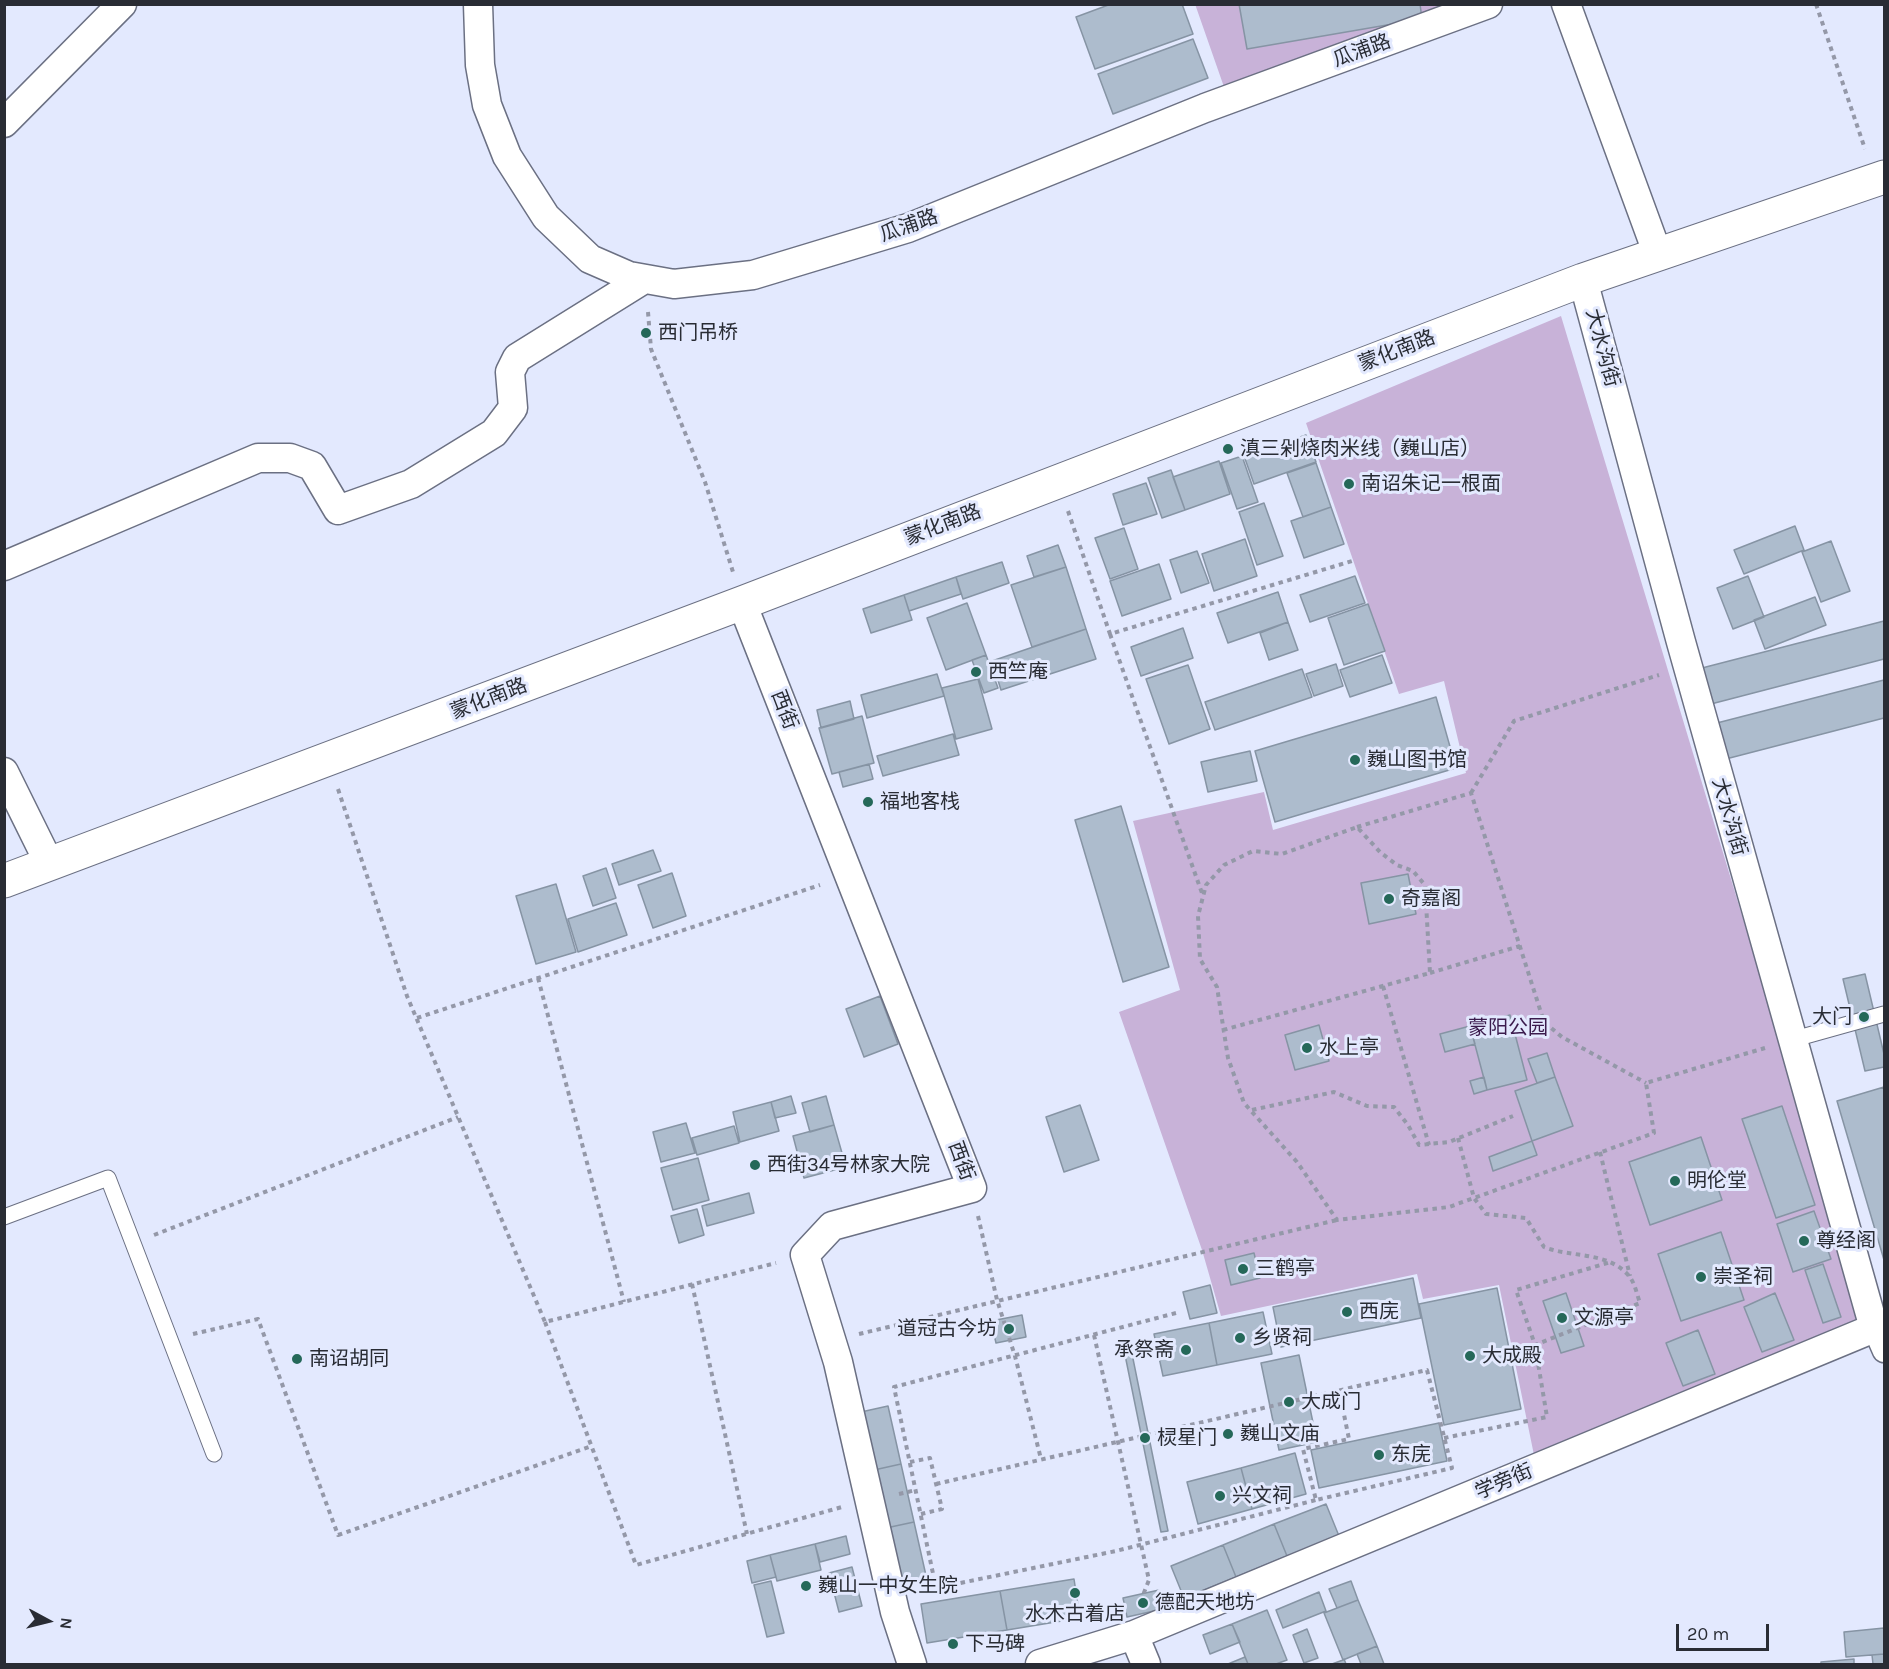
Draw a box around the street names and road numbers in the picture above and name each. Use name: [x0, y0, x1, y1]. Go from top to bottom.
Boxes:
street label: 瓜浦路: [1330, 29, 1394, 73]
street label: 瓜浦路: [877, 205, 941, 247]
street label: 大水沟街: [1580, 306, 1624, 390]
street label: 蒙化南路: [1355, 325, 1439, 377]
street label: 蒙化南路: [901, 499, 985, 551]
street label: 蒙化南路: [447, 673, 531, 725]
street label: 西街: [766, 687, 802, 733]
street label: 大水沟街: [1706, 775, 1752, 859]
street label: 西街: [943, 1138, 979, 1184]
street label: 学旁街: [1472, 1459, 1536, 1505]

